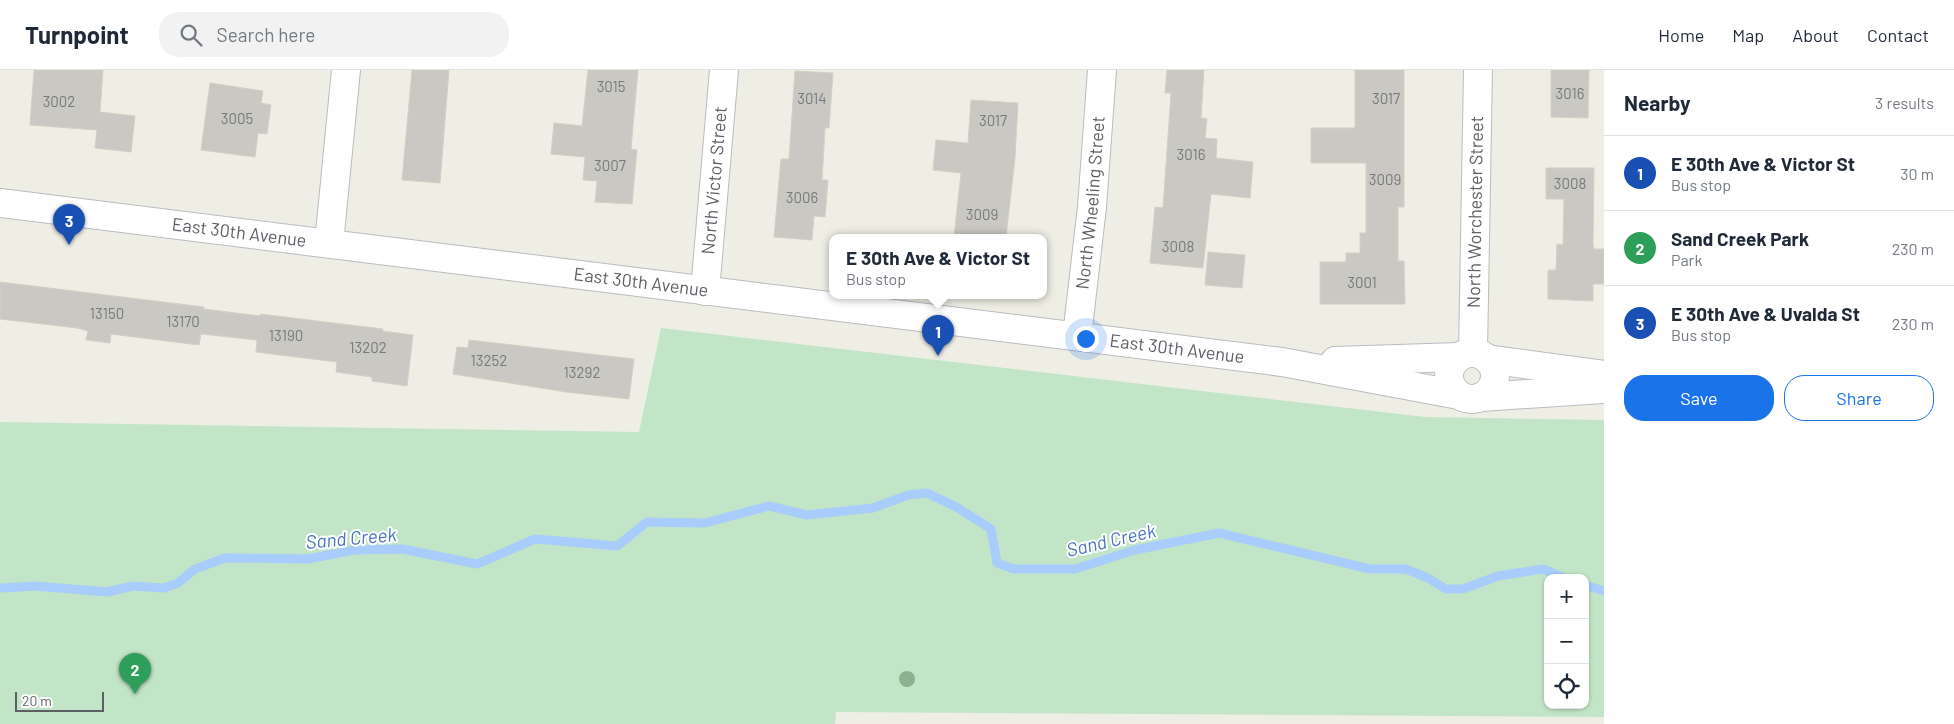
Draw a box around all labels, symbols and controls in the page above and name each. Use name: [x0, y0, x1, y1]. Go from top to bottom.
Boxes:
search box: [159, 12, 509, 57]
text: Turnpoint: [25, 20, 129, 49]
icon: search: [177, 21, 205, 49]
text: Search here: [217, 23, 315, 46]
text: Home: [1658, 24, 1704, 46]
text: Map: [1732, 24, 1764, 46]
text: About: [1792, 24, 1839, 46]
text: Contact: [1867, 24, 1929, 46]
house number: 3015: [597, 77, 625, 95]
house number: 3016: [1556, 84, 1584, 102]
house number: 3014: [797, 89, 827, 107]
house number: 3017: [1372, 89, 1400, 107]
text: Nearby: [1624, 90, 1690, 115]
house number: 3002: [43, 92, 75, 110]
text: 3 results: [1875, 93, 1934, 112]
street label: North Victor Street: [696, 105, 731, 255]
house number: 3005: [221, 109, 253, 127]
house number: 3017: [979, 111, 1007, 129]
street label: North Wheeling Street: [1070, 115, 1109, 291]
street label: North Worchester Street: [1462, 116, 1487, 308]
house number: 3016: [1177, 145, 1205, 163]
text: E 30th Ave & Victor St: [1671, 152, 1855, 175]
house number: 3007: [594, 156, 626, 174]
text: 1: [1637, 164, 1643, 183]
text: 30 m: [1900, 164, 1934, 183]
house number: 3009: [1369, 170, 1401, 188]
house number: 3008: [1554, 174, 1586, 192]
text: Bus stop: [1671, 175, 1731, 194]
house number: 3006: [786, 188, 818, 206]
pin: 3: [53, 204, 85, 245]
house number: 3009: [966, 205, 998, 223]
street label: East 30th Avenue: [171, 212, 308, 251]
text: Sand Creek Park: [1671, 227, 1809, 250]
popup: [829, 234, 1047, 299]
house number: 3008: [1162, 237, 1194, 255]
text: 2: [1636, 239, 1644, 258]
text: 230 m: [1892, 239, 1934, 258]
text: E 30th Ave & Victor St: [846, 246, 1030, 269]
text: Park: [1671, 250, 1702, 269]
street label: East 30th Avenue: [573, 262, 710, 301]
text: Bus stop: [846, 269, 906, 288]
house number: 3001: [1347, 273, 1377, 291]
text: E 30th Ave & Uvalda St: [1671, 302, 1860, 325]
house number: 13150: [90, 304, 124, 322]
house number: 13170: [166, 312, 200, 330]
text: 3: [1636, 314, 1644, 333]
text: 230 m: [1892, 314, 1934, 333]
pin: 1: [922, 315, 954, 356]
text: Bus stop: [1671, 325, 1731, 344]
house number: 13190: [269, 326, 303, 344]
your location: [1073, 326, 1099, 352]
street label: East 30th Avenue: [1109, 329, 1246, 367]
house number: 13202: [349, 338, 387, 356]
house number: 13252: [471, 351, 507, 369]
house number: 13292: [564, 363, 600, 381]
button: Save: [1624, 375, 1774, 421]
button: Share: [1784, 375, 1934, 421]
water label: Sand Creek: [1064, 518, 1159, 561]
water label: Sand Creek: [305, 522, 398, 553]
map controls: [1544, 574, 1589, 709]
button: +: [1544, 574, 1589, 619]
button: −: [1544, 619, 1589, 664]
pin: 2: [119, 653, 151, 694]
button: locate: [1544, 664, 1589, 709]
scale bar: [15, 689, 104, 712]
text: 20 m: [22, 692, 52, 709]

